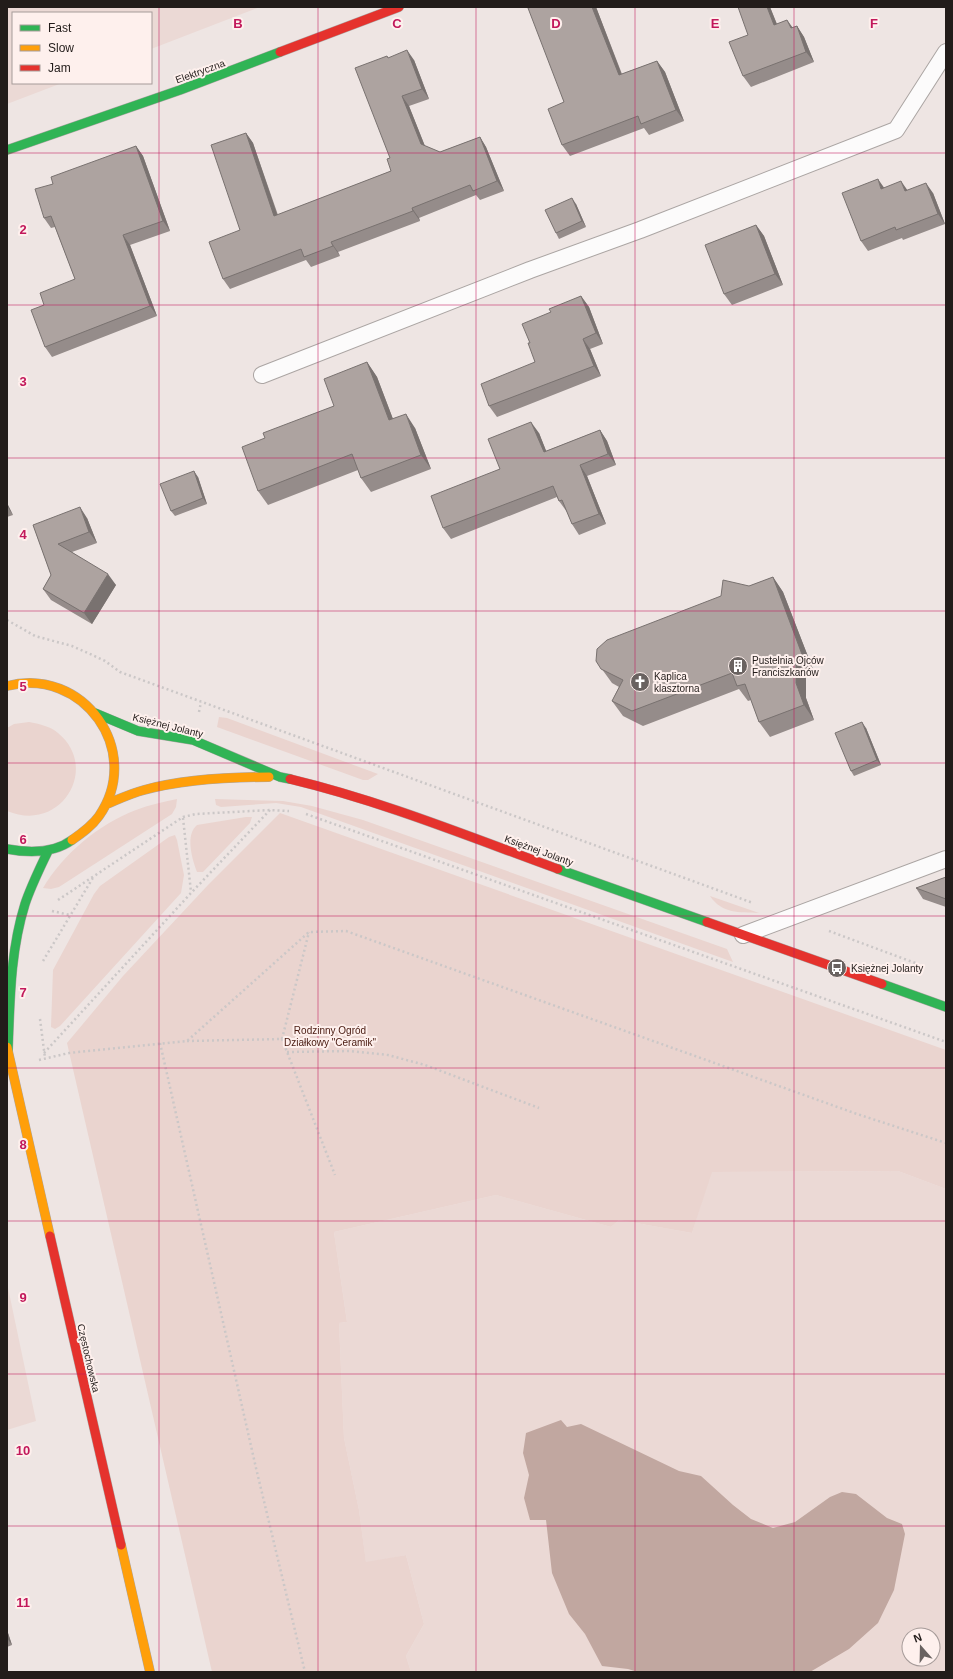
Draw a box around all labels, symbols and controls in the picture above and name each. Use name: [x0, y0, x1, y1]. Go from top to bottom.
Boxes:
legend: [12, 12, 152, 84]
text: B: [233, 16, 243, 31]
text: C: [392, 16, 402, 31]
text: D: [551, 16, 561, 31]
text: E: [711, 16, 720, 31]
text: F: [870, 16, 878, 31]
text: Fast: [48, 21, 72, 35]
text: Slow: [48, 41, 74, 55]
street label: Elektryczna: [174, 57, 227, 85]
text: Jam: [48, 61, 71, 75]
text: 2: [19, 222, 27, 237]
text: 3: [19, 374, 27, 389]
text: 4: [19, 527, 27, 542]
building icon: Pustelnia Ojców Franciszkanów: [727, 655, 749, 677]
place label: Pustelnia Ojców Franciszkanów: [752, 655, 824, 678]
church icon: Kaplica klasztorna: [629, 671, 651, 693]
place label: Kaplica klasztorna: [654, 671, 700, 694]
text: 5: [19, 679, 27, 694]
street label: Księżnej Jolanty: [131, 711, 204, 740]
text: 6: [19, 832, 27, 847]
street label: Księżnej Jolanty: [503, 833, 575, 868]
bus stop icon: Księżnej Jolanty: [826, 957, 848, 979]
place label: Księżnej Jolanty: [851, 963, 923, 974]
text: 7: [19, 985, 27, 1000]
park label: Rodzinny Ogród Działkowy "Ceramik": [284, 1025, 377, 1048]
text: 8: [19, 1137, 27, 1152]
text: 9: [19, 1290, 27, 1305]
street label: Częstochowska: [75, 1323, 102, 1394]
text: 10: [16, 1443, 30, 1458]
text: 11: [16, 1595, 30, 1610]
north arrow: [901, 1627, 941, 1667]
text: N: [912, 1631, 923, 1645]

